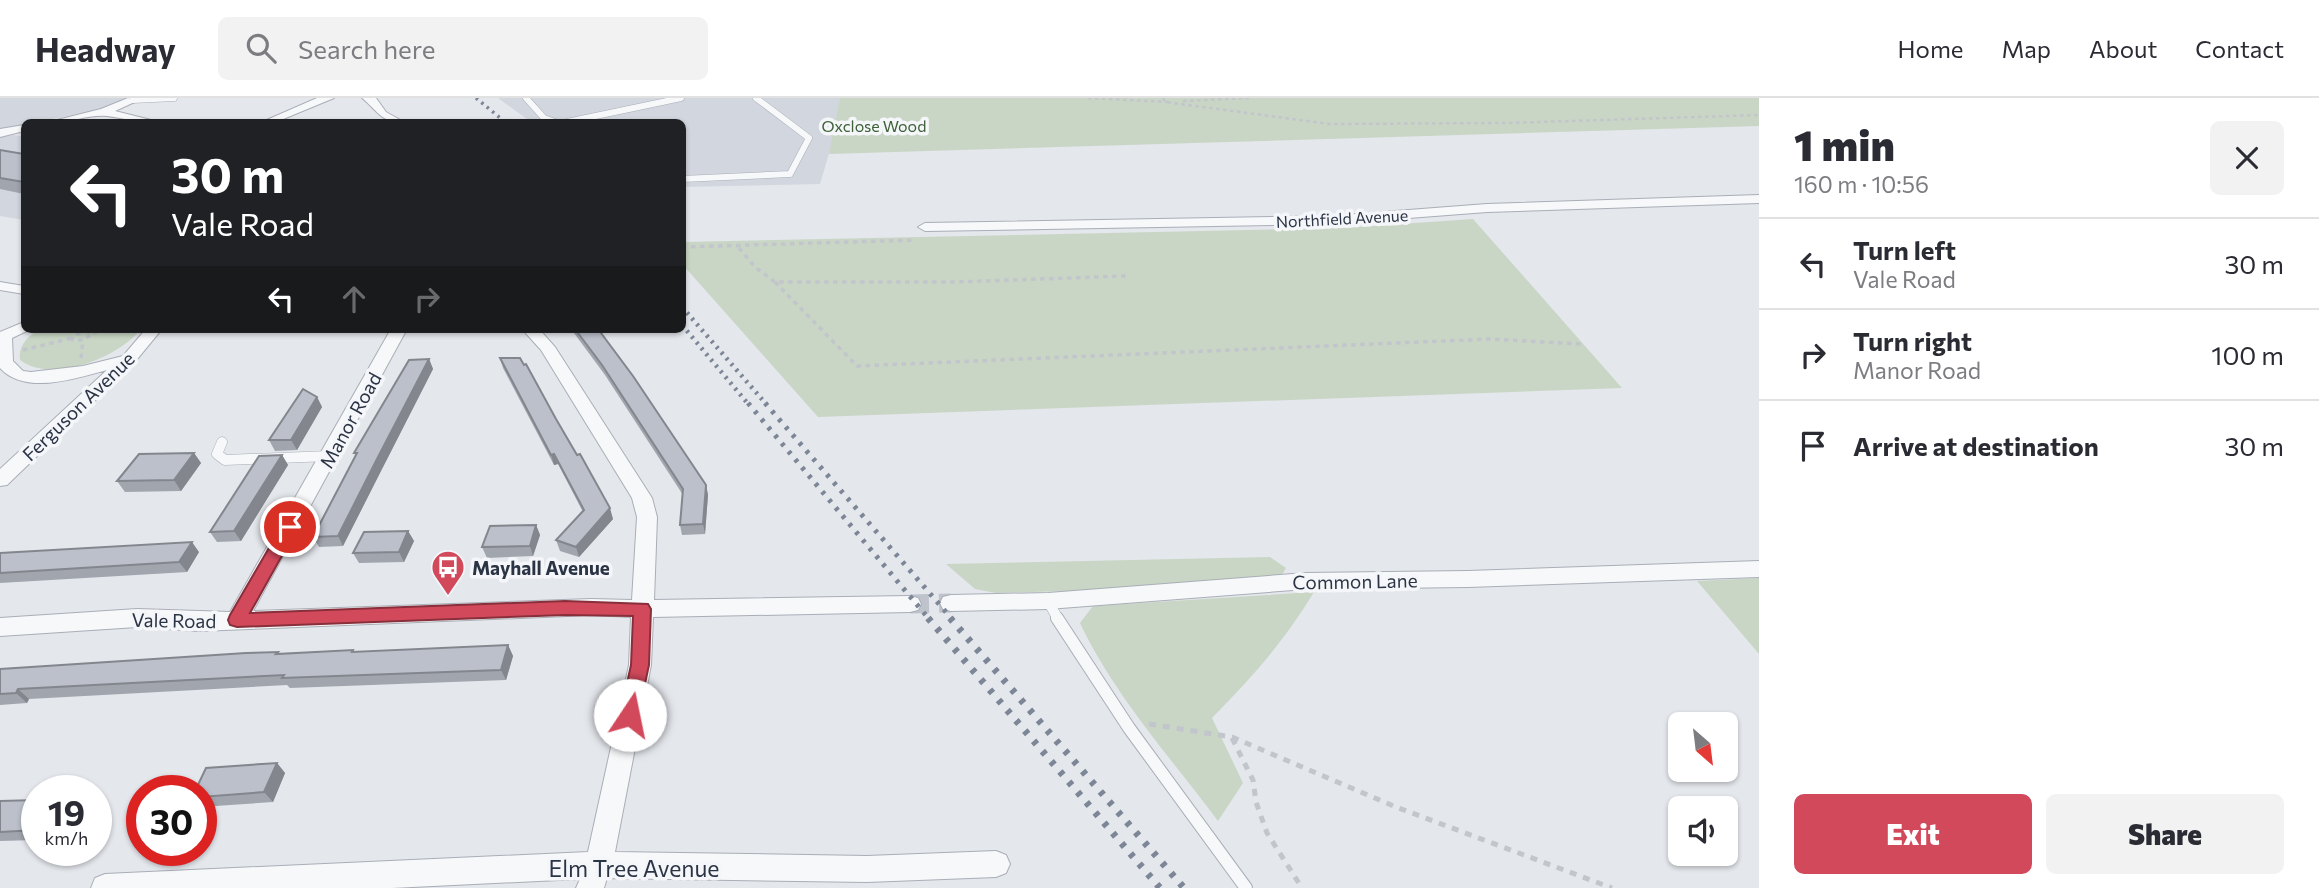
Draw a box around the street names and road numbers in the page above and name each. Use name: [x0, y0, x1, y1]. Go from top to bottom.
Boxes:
street label: Northfield Avenue: [1275, 205, 1409, 231]
street label: Ferguson Avenue: [17, 347, 139, 465]
street label: Manor Road: [314, 368, 386, 472]
street label: Common Lane: [1292, 568, 1418, 594]
street label: Vale Road: [131, 608, 217, 632]
street label: Elm Tree Avenue: [549, 854, 719, 882]

